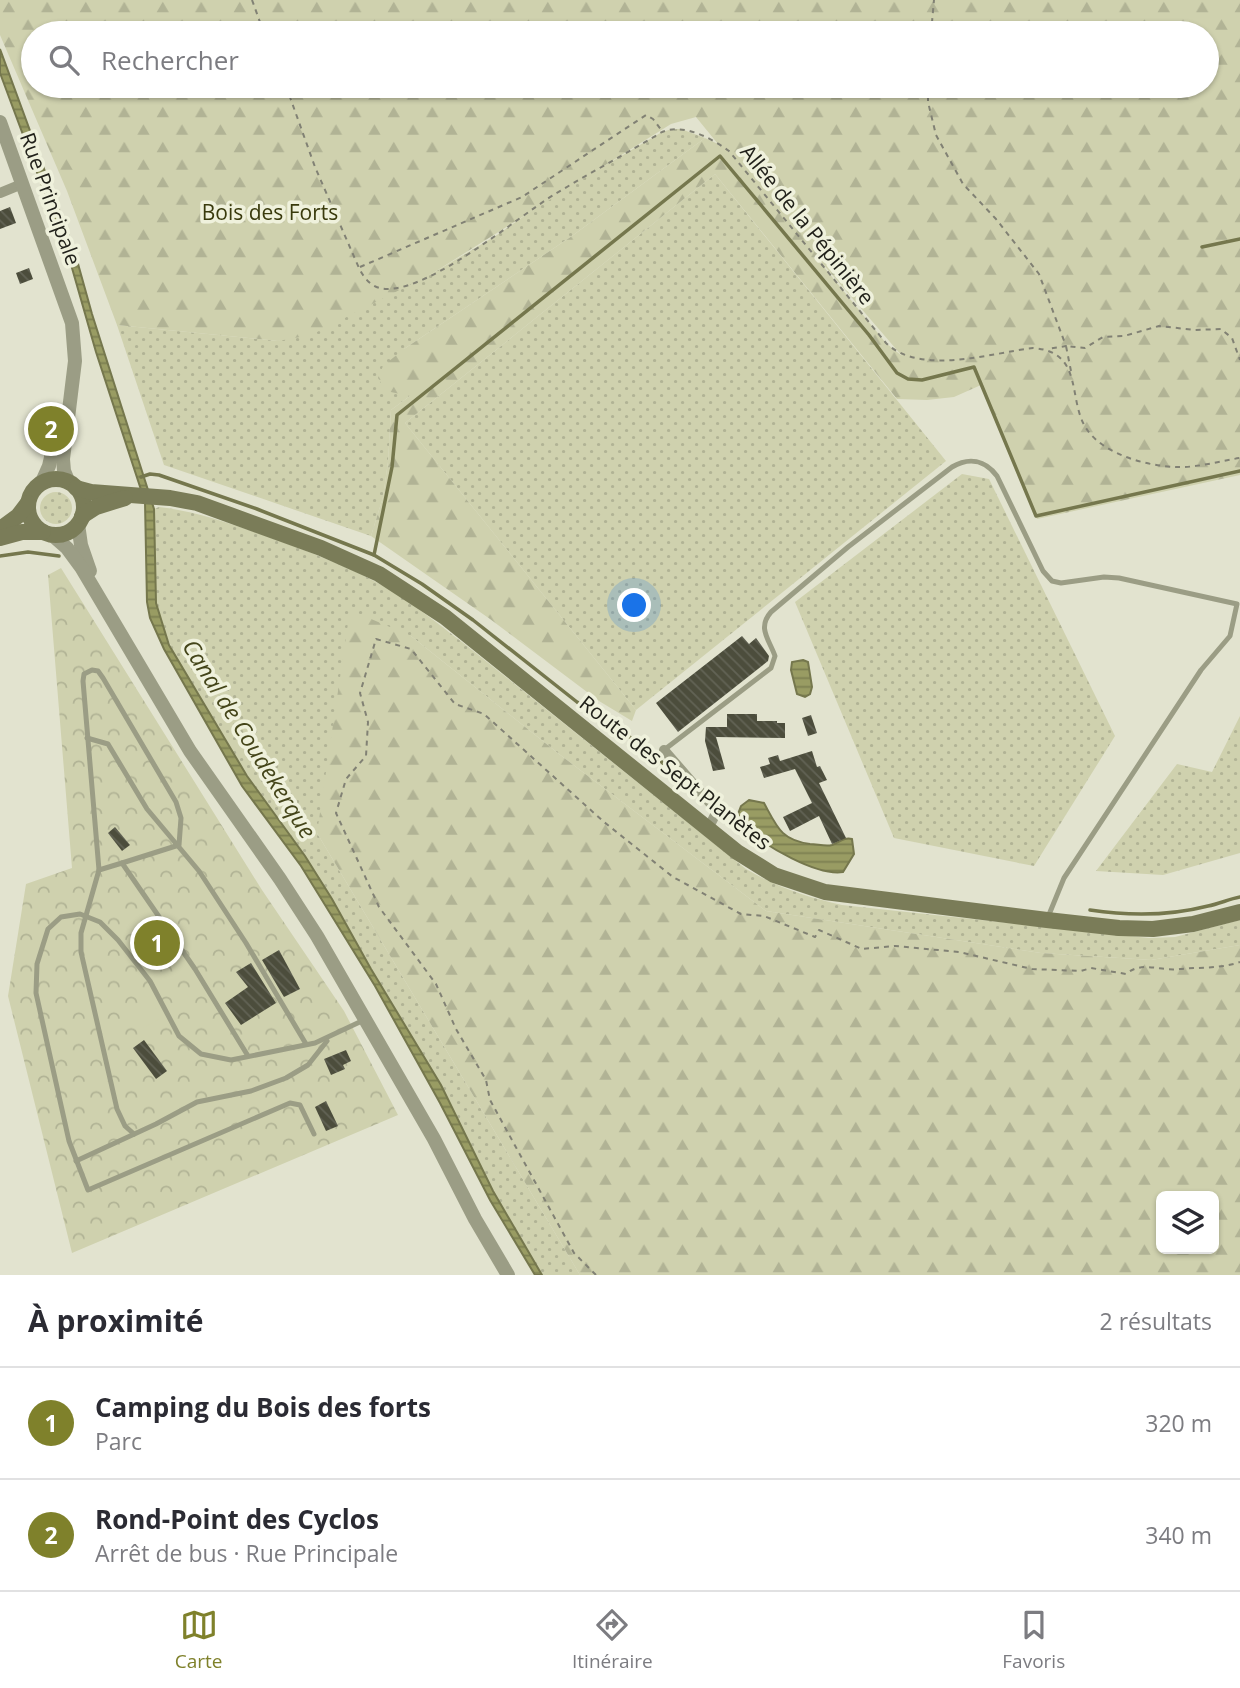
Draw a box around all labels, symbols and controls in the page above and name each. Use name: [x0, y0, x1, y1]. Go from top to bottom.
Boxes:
search box: [21, 21, 1219, 98]
icon: search: [45, 41, 83, 79]
text: Rechercher: [101, 42, 239, 78]
street label: Rue Principale: [14, 128, 88, 269]
street label: Allée de la Pépinière: [734, 138, 881, 310]
park label: Bois des Forts: [202, 198, 338, 226]
pin: 2: [28, 403, 74, 455]
your location: [617, 588, 651, 622]
water label: Canal de Coudekerque: [175, 633, 324, 844]
street label: Route des Sept Planètes: [574, 689, 777, 856]
pin: 1: [134, 917, 180, 969]
map controls: [1156, 1191, 1219, 1254]
button: layers: [1156, 1191, 1219, 1254]
text: À proximité: [28, 1300, 204, 1341]
text: 2 résultats: [1100, 1305, 1212, 1337]
text: Camping du Bois des forts: [95, 1389, 431, 1425]
text: 1: [44, 1407, 58, 1439]
text: 320 m: [1145, 1407, 1212, 1439]
text: Parc: [95, 1425, 142, 1457]
text: Rond-Point des Cyclos: [95, 1501, 379, 1537]
text: 2: [44, 1519, 58, 1551]
text: 340 m: [1145, 1519, 1212, 1551]
text: Arrêt de bus · Rue Principale: [95, 1537, 398, 1569]
tab: Carte: [175, 1606, 223, 1674]
tab: Itinéraire: [572, 1606, 653, 1674]
tab: Favoris: [1002, 1606, 1065, 1674]

